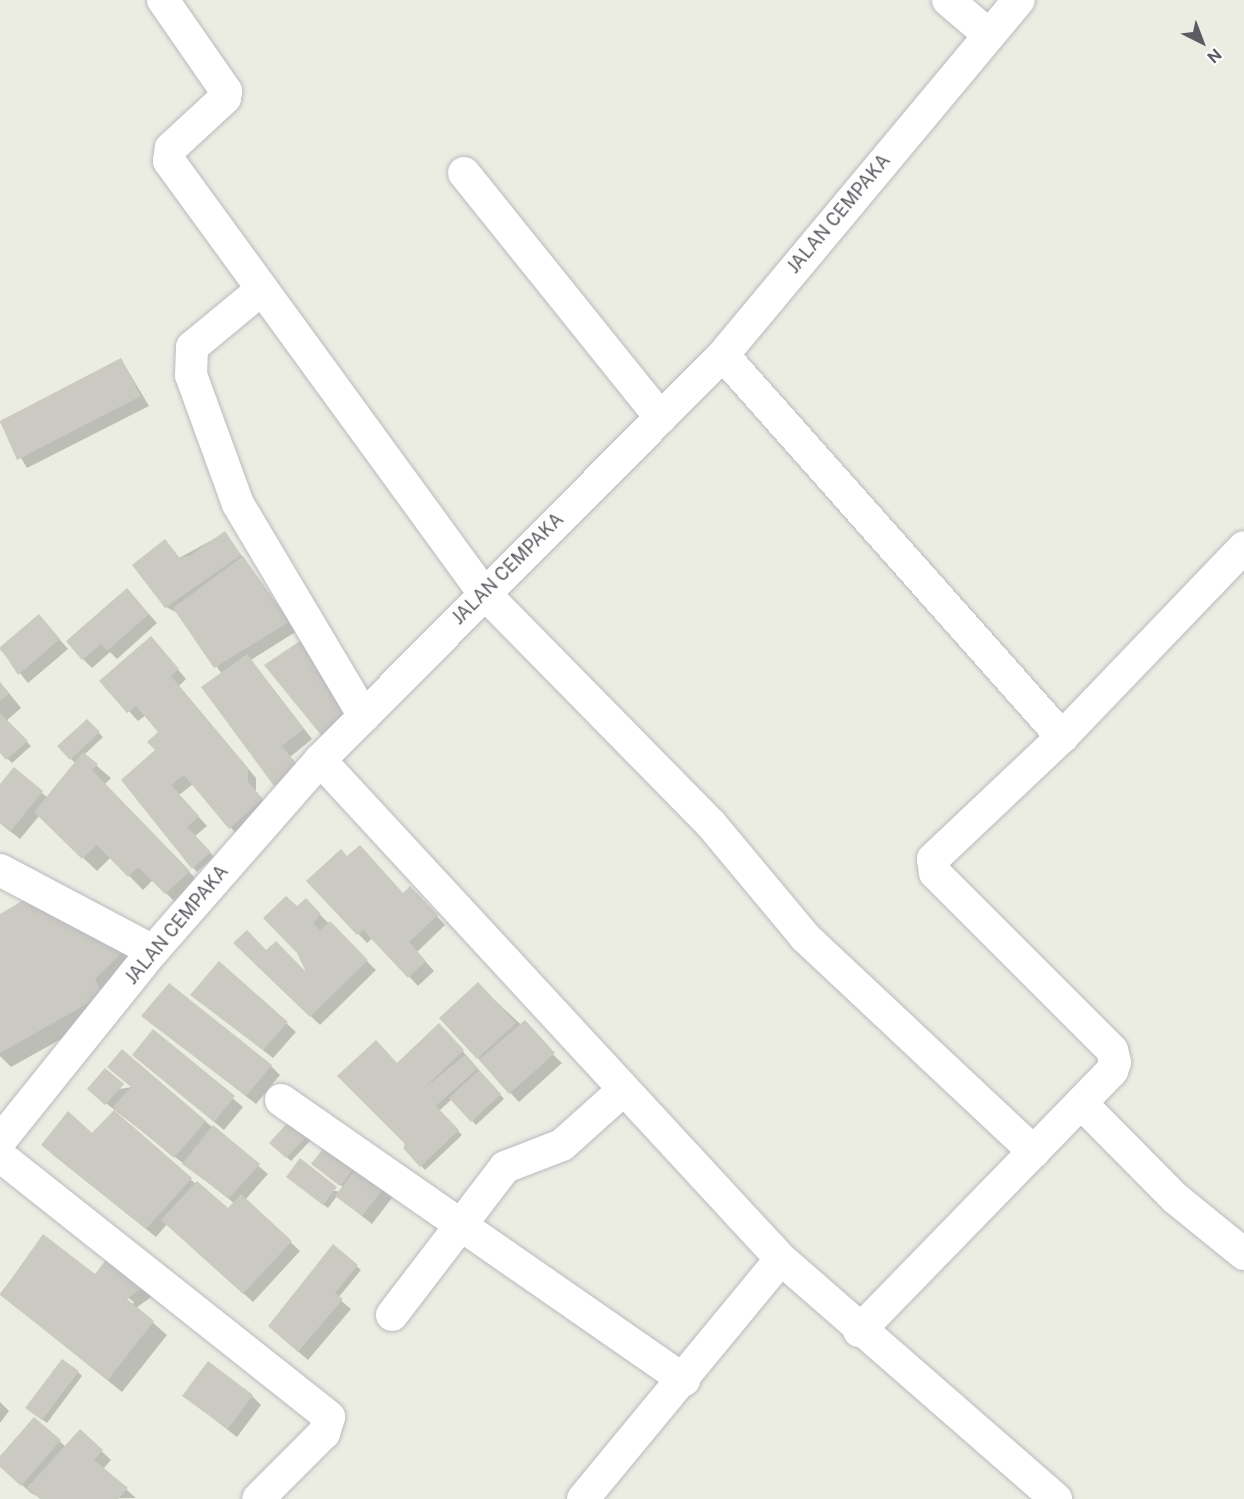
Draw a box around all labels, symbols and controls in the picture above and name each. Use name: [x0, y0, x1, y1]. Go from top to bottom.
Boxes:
north arrow: [1172, 12, 1232, 72]
text: N: [1203, 44, 1225, 67]
street label: JALAN CEMPAKA: [783, 150, 895, 278]
street label: JALAN CEMPAKA: [448, 509, 568, 629]
street label: JALAN CEMPAKA: [121, 861, 233, 989]

